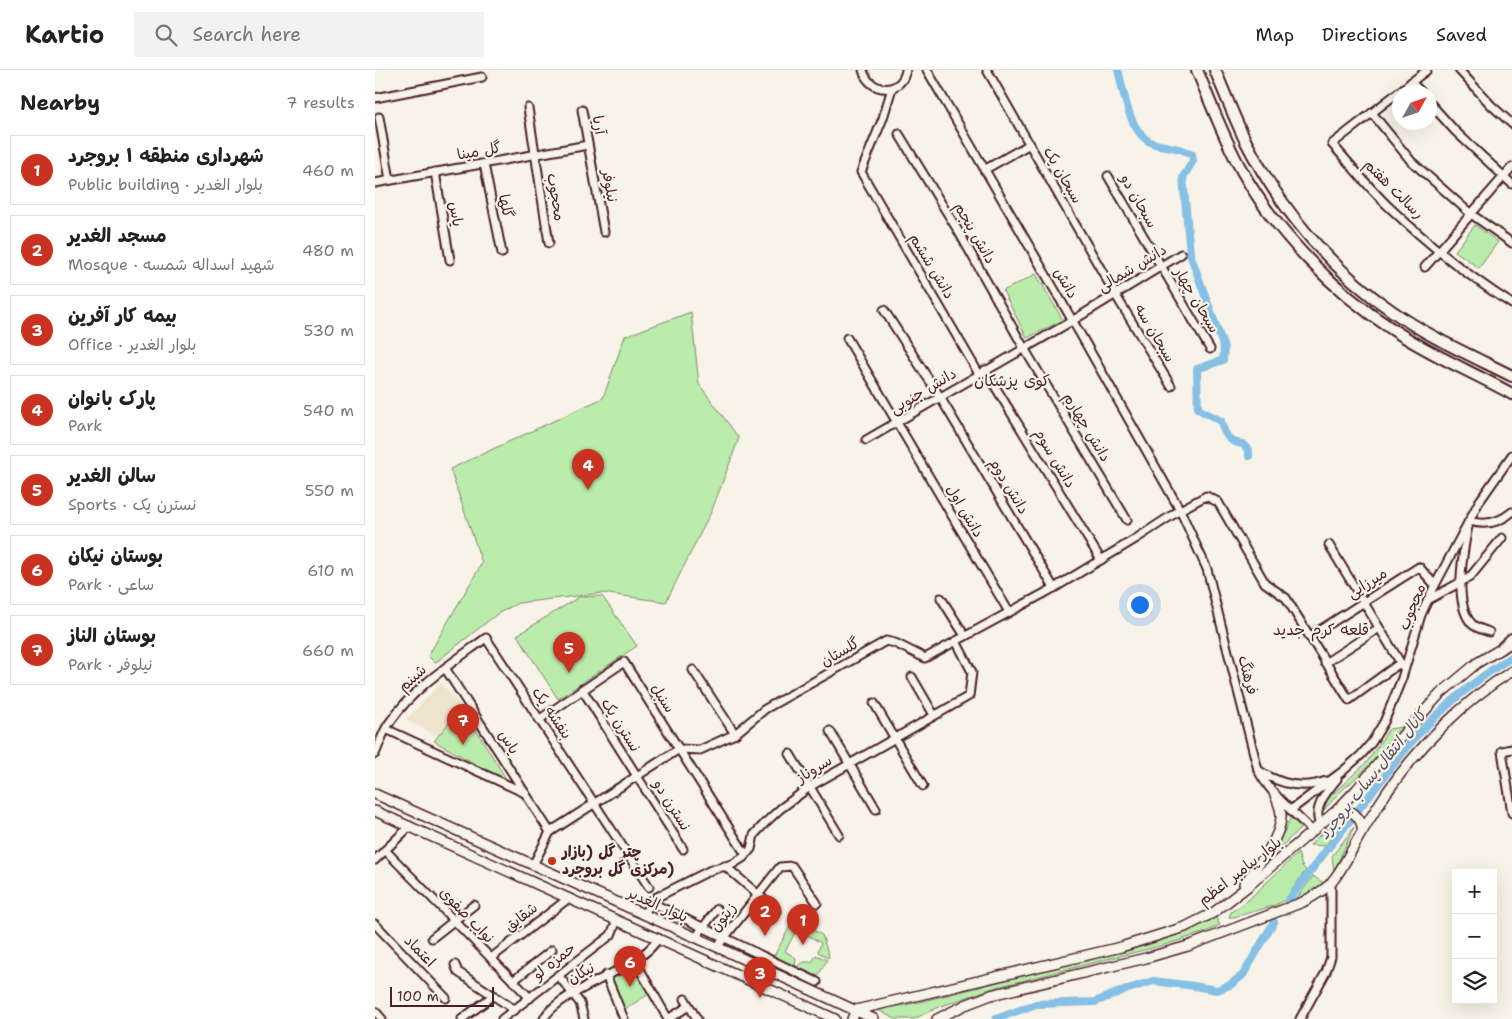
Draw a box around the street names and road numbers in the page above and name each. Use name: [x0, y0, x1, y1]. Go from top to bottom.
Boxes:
street label: آریا: [588, 114, 611, 137]
street label: گل مینا: [455, 137, 503, 165]
street label: سبحان یک: [1039, 143, 1087, 207]
street label: رسالت هفتم: [1358, 155, 1428, 225]
street label: نیلوفر: [597, 167, 623, 204]
street label: سبحان دو: [1115, 170, 1162, 231]
street label: محجوب: [542, 172, 570, 222]
street label: گلها: [494, 192, 518, 220]
street label: دانش پنجم: [948, 199, 1001, 268]
street label: یاس: [444, 200, 468, 228]
street label: دانش ششم: [903, 230, 959, 304]
street label: دانش شمالی: [1094, 240, 1170, 296]
street label: سبحان چهار: [1169, 263, 1224, 337]
street label: دانش: [1049, 264, 1083, 302]
street label: سبحان سه: [1130, 300, 1180, 366]
street label: دانش جنوبی: [886, 363, 960, 419]
street label: دانش چهارم: [1058, 389, 1115, 466]
street label: دانش سوم: [1028, 424, 1081, 493]
street label: دانش دوم: [983, 454, 1034, 519]
street label: دانش اول: [941, 481, 989, 541]
street label: میرزایی: [1343, 563, 1391, 603]
street label: محجوب: [1394, 581, 1430, 633]
street label: گلستان: [817, 633, 863, 671]
street label: فرهنگ: [1233, 653, 1263, 697]
street label: شبنم: [393, 660, 432, 698]
street label: سنبل: [646, 679, 680, 717]
street label: بنفشه یک: [527, 683, 577, 743]
street label: نسترن یک: [597, 694, 645, 756]
street label: یاس: [494, 726, 524, 758]
street label: سروناز: [791, 750, 836, 788]
street label: نسترن دو: [648, 775, 695, 834]
street label: بلوار پیامبر اعظم: [1194, 832, 1287, 911]
street label: بلوار الغدیر: [623, 882, 691, 927]
street label: نواب صفوی: [435, 883, 499, 947]
street label: شقایق: [500, 898, 542, 936]
street label: زیتون: [705, 898, 741, 936]
street label: اعتماد: [400, 931, 440, 971]
street label: حمزه لو: [528, 938, 580, 985]
street label: نیکان: [564, 958, 598, 988]

